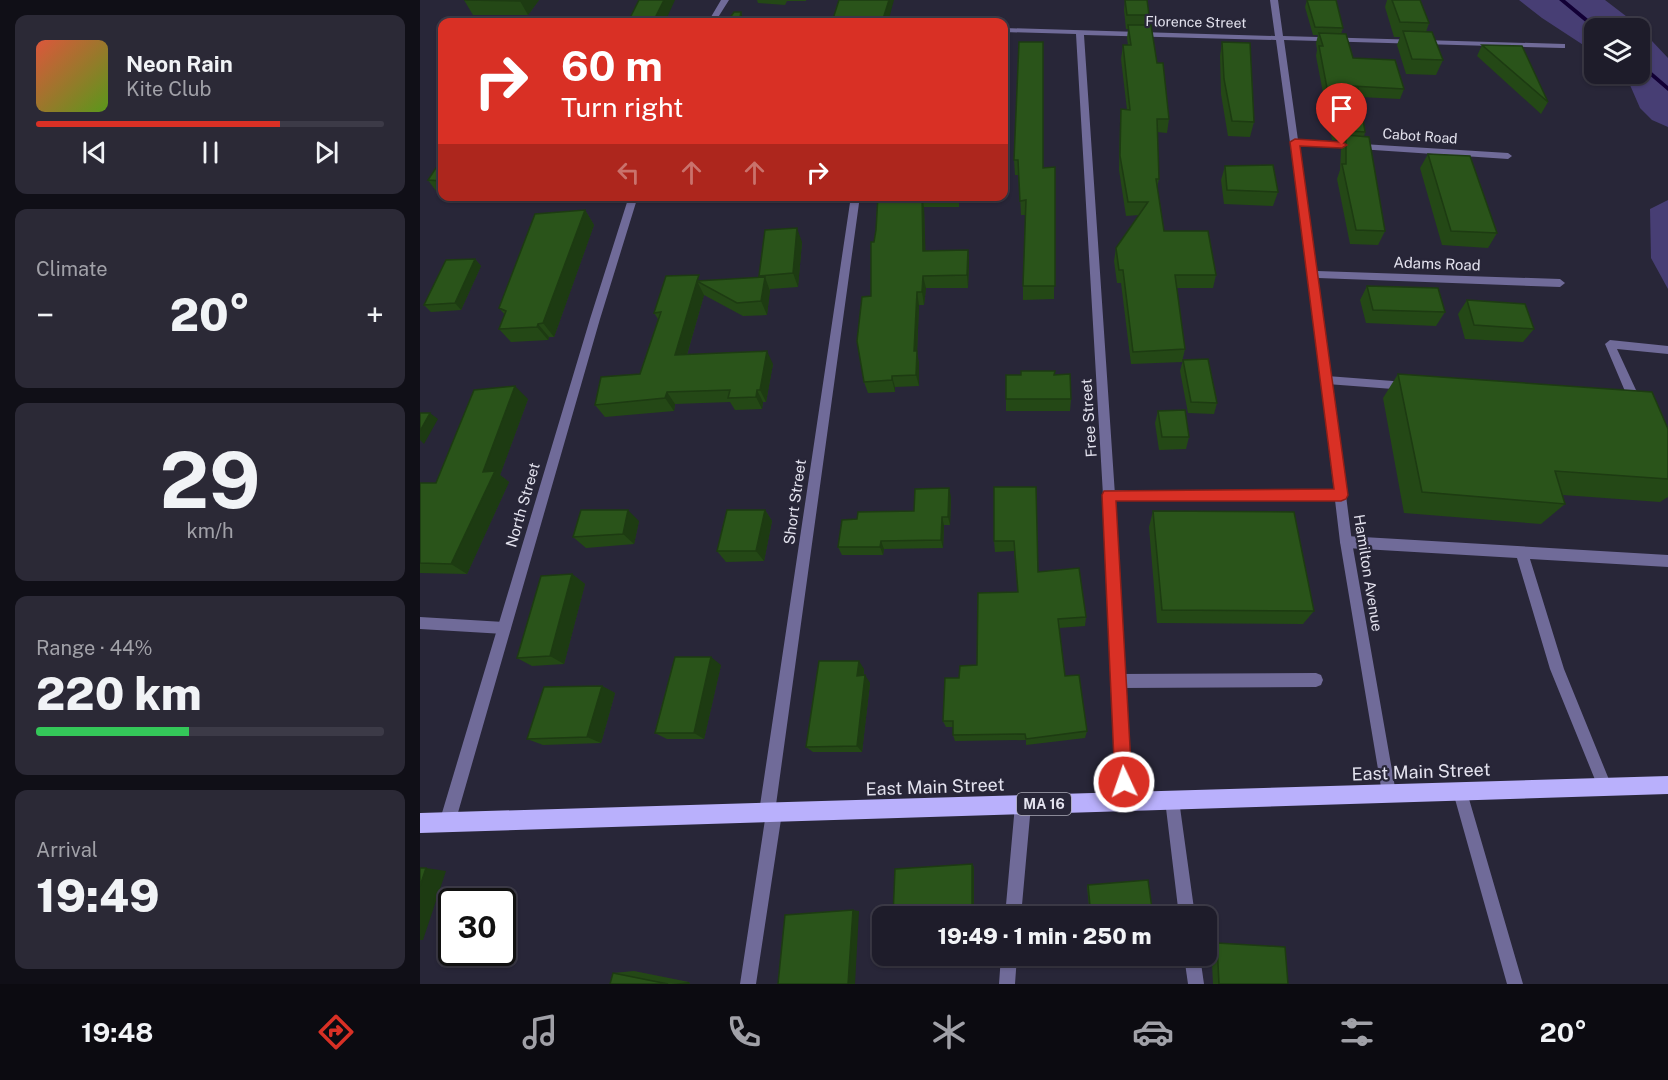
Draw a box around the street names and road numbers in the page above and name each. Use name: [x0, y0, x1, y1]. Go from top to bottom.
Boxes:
street label: Florence Street: [1145, 13, 1247, 31]
street label: Cabot Road: [1382, 125, 1458, 147]
street label: Adams Road: [1393, 253, 1481, 274]
street label: Free Street: [1077, 378, 1100, 458]
street label: Short Street: [780, 458, 809, 546]
street label: North Street: [502, 460, 543, 549]
street label: Hamilton Avenue: [1351, 513, 1386, 633]
street label: East Main Street: [1351, 759, 1491, 784]
street label: East Main Street: [865, 774, 1005, 799]
road number: MA 16: [1017, 793, 1071, 815]

